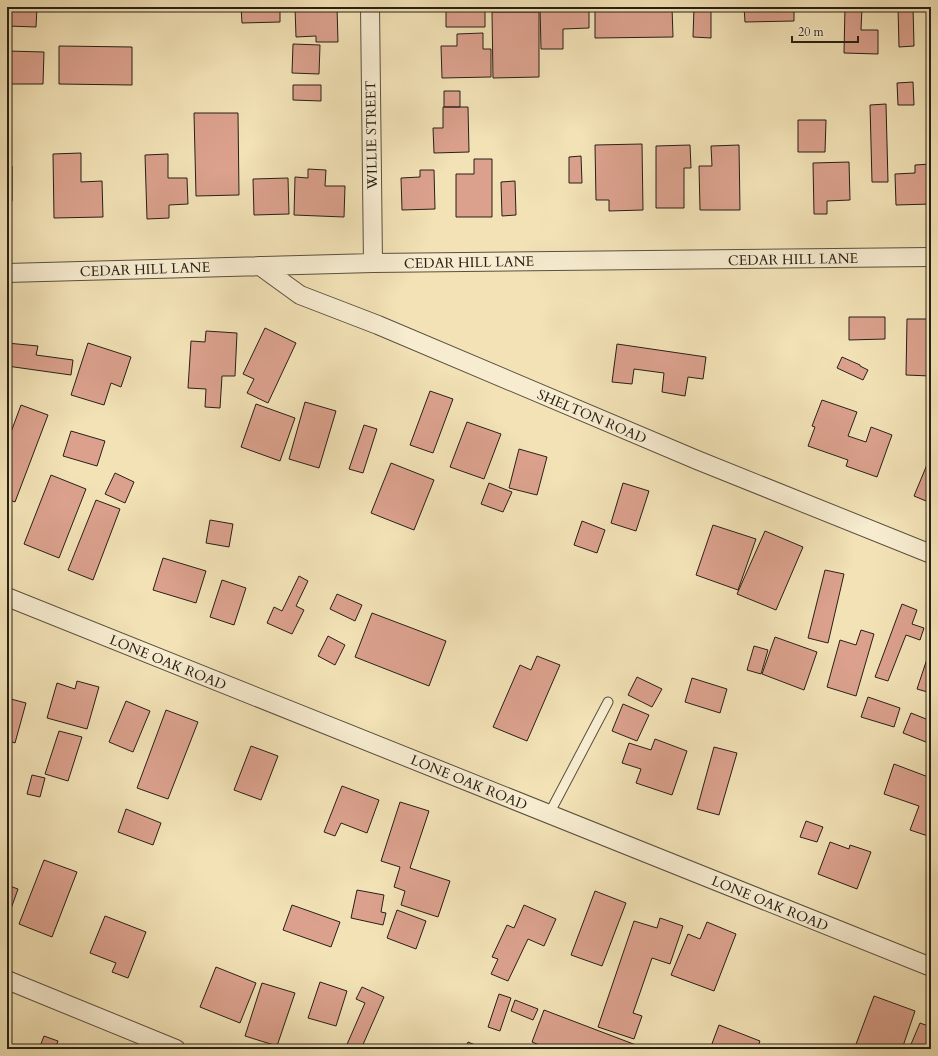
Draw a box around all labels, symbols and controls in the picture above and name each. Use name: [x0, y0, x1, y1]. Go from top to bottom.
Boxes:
scale bar: [792, 18, 858, 44]
text: 20 m: [798, 24, 825, 40]
street label: WILLIE STREET: [361, 80, 382, 191]
street label: CEDAR HILL LANE: [728, 249, 859, 270]
street label: CEDAR HILL LANE: [404, 252, 535, 273]
street label: CEDAR HILL LANE: [80, 258, 211, 281]
street label: SHELTON ROAD: [534, 385, 649, 448]
street label: LONE OAK ROAD: [107, 630, 229, 695]
street label: LONE OAK ROAD: [408, 750, 530, 815]
street label: LONE OAK ROAD: [709, 871, 831, 936]

